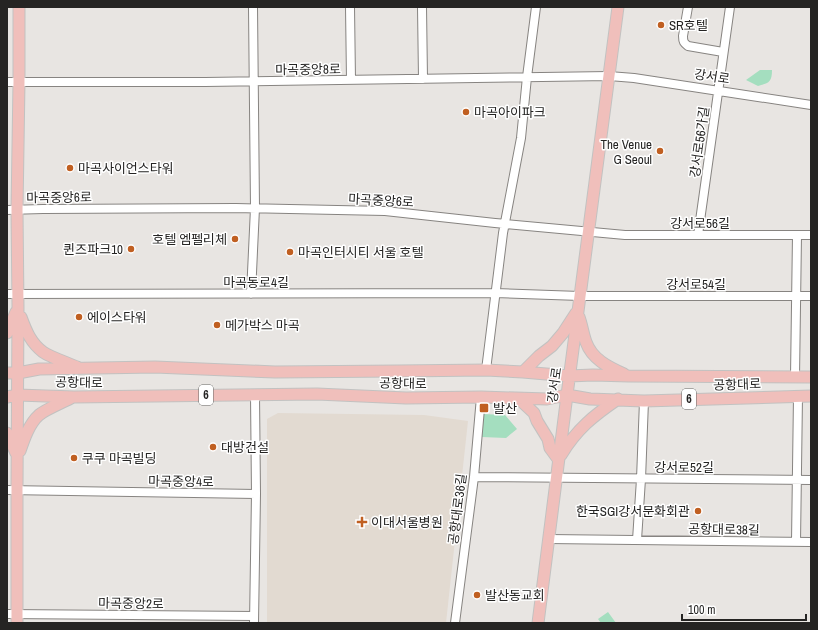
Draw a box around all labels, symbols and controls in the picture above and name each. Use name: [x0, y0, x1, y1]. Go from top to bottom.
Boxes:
place label: SR호텔: [669, 17, 708, 34]
marker: SR호텔: [656, 20, 666, 30]
street label: 마곡중앙8로: [275, 60, 341, 79]
street label: 강서로: [693, 65, 731, 88]
place label: 마곡아이파크: [474, 104, 546, 121]
street label: 강서로56가길: [686, 105, 713, 179]
marker: 마곡아이파크: [461, 107, 471, 117]
place label: The Venue G Seoul: [600, 136, 652, 168]
marker: The Venue G Seoul: [655, 146, 665, 156]
place label: 마곡사이언스타워: [78, 160, 174, 177]
marker: 마곡사이언스타워: [65, 163, 75, 173]
street label: 마곡중앙6로: [26, 188, 92, 207]
street label: 마곡중앙6로: [348, 190, 414, 211]
street label: 강서로56길: [670, 215, 730, 232]
place label: 호텔 엠펠리체: [152, 231, 227, 248]
marker: 호텔 엠펠리체: [230, 234, 240, 244]
place label: 퀸즈파크10: [63, 241, 123, 258]
marker: 퀸즈파크10: [126, 244, 136, 254]
place label: 마곡인터시티 서울 호텔: [298, 244, 424, 261]
marker: 마곡인터시티 서울 호텔: [285, 247, 295, 257]
street label: 마곡동로4길: [223, 274, 289, 291]
street label: 강서로54길: [666, 276, 726, 293]
place label: 에이스타워: [87, 309, 147, 326]
marker: 에이스타워: [74, 312, 84, 322]
place label: 메가박스 마곡: [225, 317, 300, 334]
marker: 메가박스 마곡: [212, 320, 222, 330]
street label: 강서로: [544, 366, 565, 404]
street label: 공항대로: [55, 374, 103, 391]
street label: 공항대로: [379, 375, 427, 392]
street label: 공항대로: [713, 375, 761, 394]
road number: 6: [199, 385, 213, 405]
road number: 6: [682, 389, 696, 409]
place label: 발산: [493, 400, 517, 417]
marker: 발산: [478, 402, 490, 414]
place label: 대방건설: [221, 439, 269, 456]
marker: 대방건설: [208, 442, 218, 452]
place label: 쿠쿠 마곡빌딩: [82, 450, 157, 467]
marker: 쿠쿠 마곡빌딩: [69, 453, 79, 463]
street label: 강서로52길: [654, 459, 714, 476]
street label: 마곡중앙4로: [148, 472, 214, 491]
street label: 공항대로36길: [445, 472, 470, 546]
place label: 한국SGI강서문화회관: [576, 503, 690, 520]
marker: 한국SGI강서문화회관: [693, 506, 703, 516]
place label: 이대서울병원: [371, 514, 443, 531]
marker: 이대서울병원: [356, 516, 368, 528]
street label: 공항대로38길: [688, 520, 760, 539]
place label: 발산동교회: [485, 587, 545, 604]
marker: 발산동교회: [472, 590, 482, 600]
street label: 마곡중앙2로: [98, 594, 164, 613]
scale bar: [682, 596, 806, 622]
text: 100 m: [688, 602, 715, 618]

